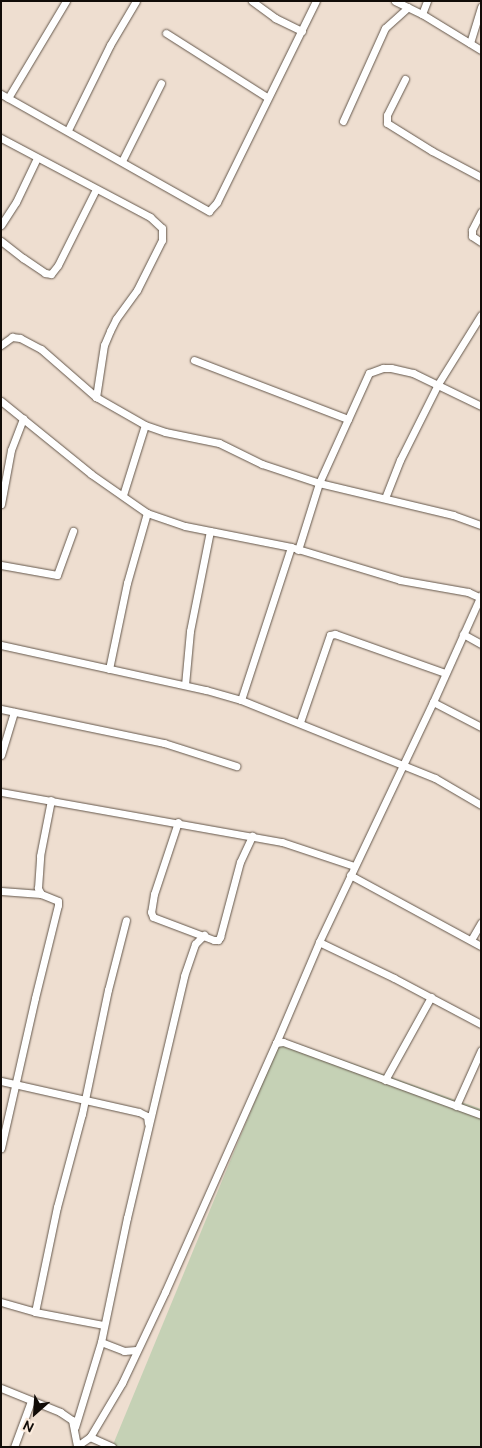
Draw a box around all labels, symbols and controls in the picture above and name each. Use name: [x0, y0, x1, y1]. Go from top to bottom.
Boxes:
north arrow: [10, 1388, 60, 1438]
text: N: [20, 1417, 37, 1436]

